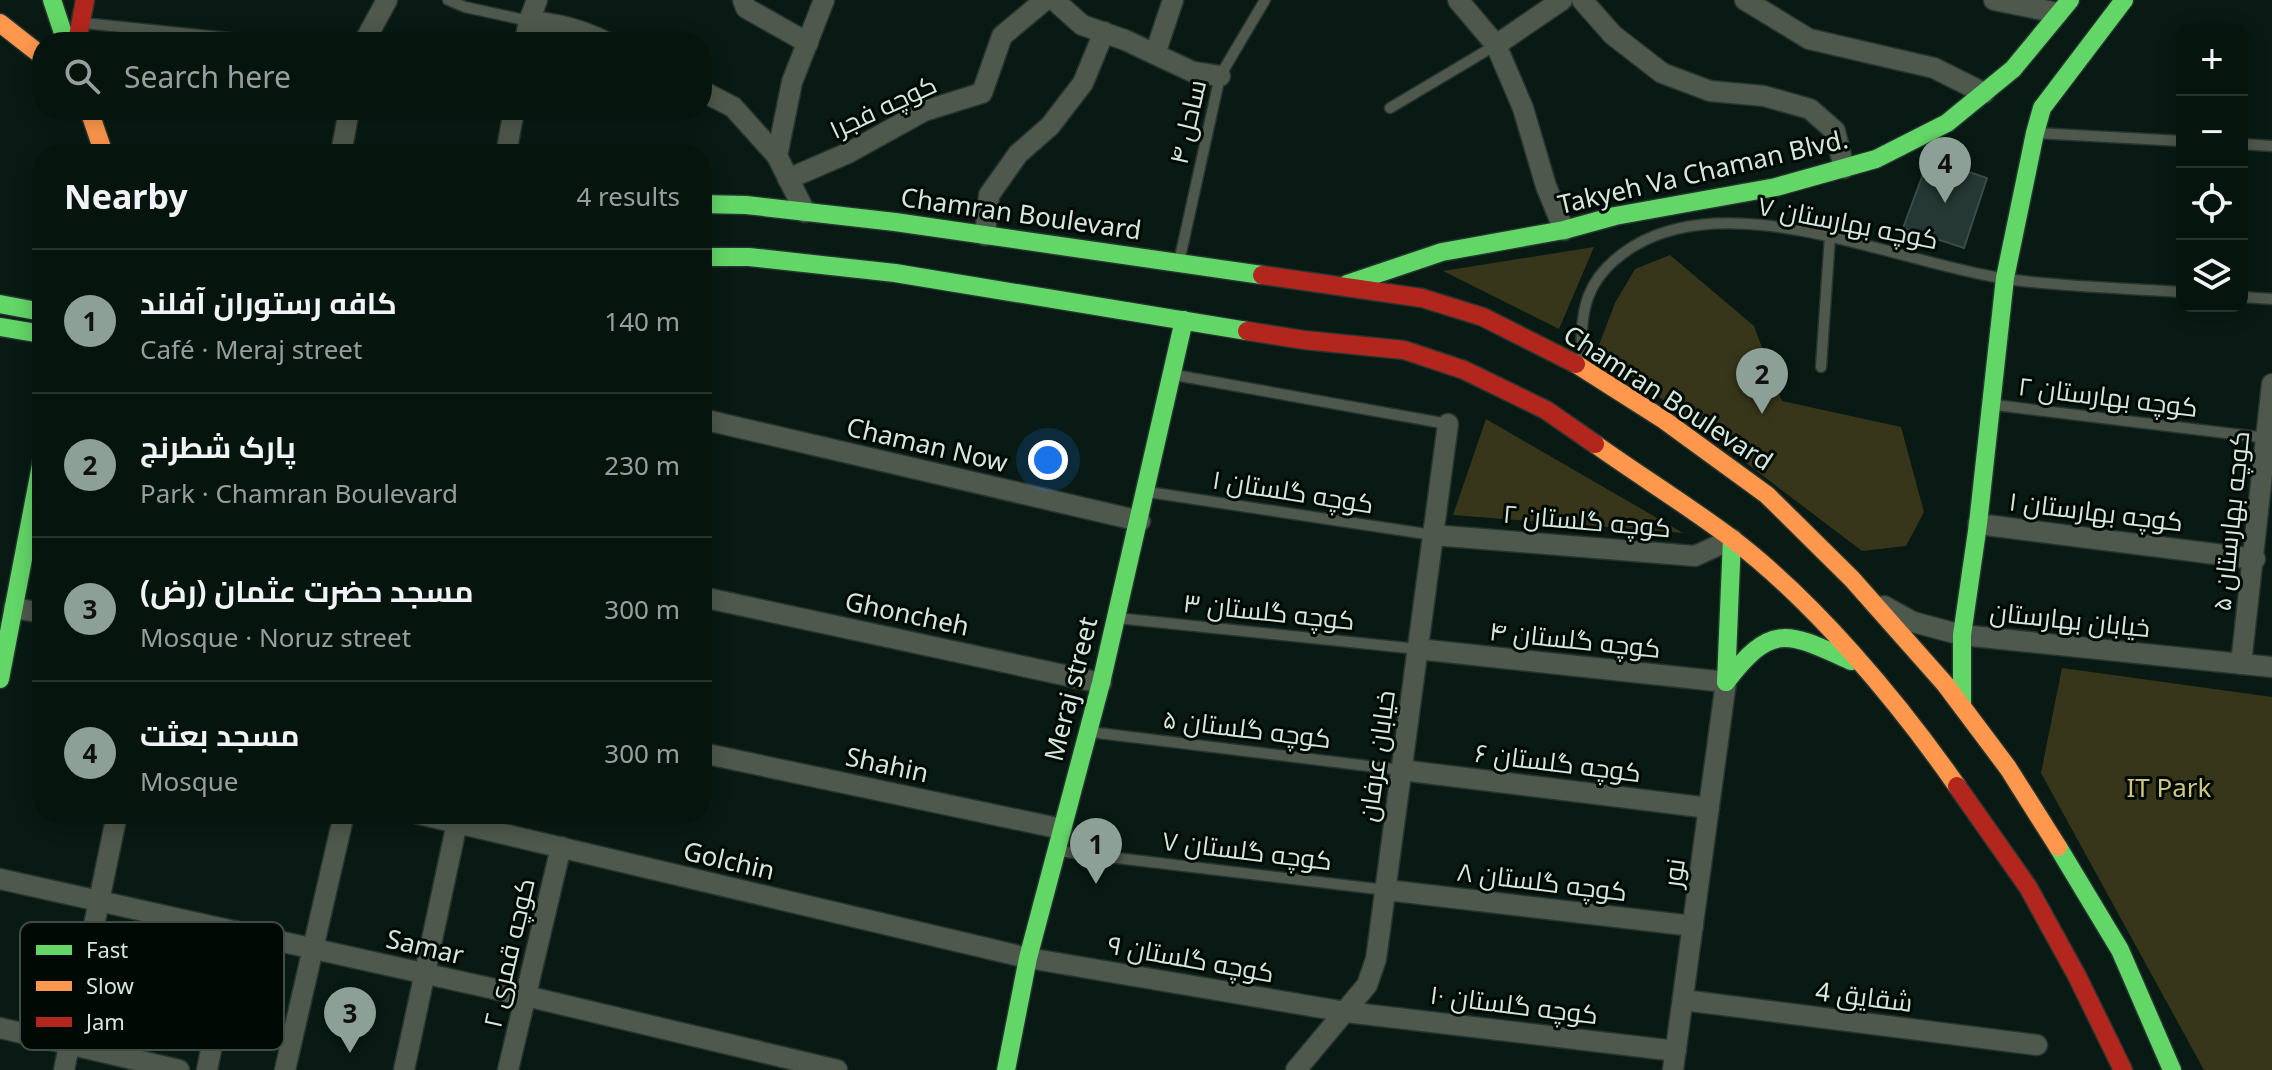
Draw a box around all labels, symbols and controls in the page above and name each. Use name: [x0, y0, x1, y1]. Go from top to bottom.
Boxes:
map controls: [2176, 24, 2248, 312]
button: +: [2176, 24, 2248, 96]
search box: [32, 32, 712, 120]
icon: search: [60, 54, 104, 98]
text: Search here: [124, 56, 291, 97]
street label: کوچه فجر۱: [823, 66, 942, 147]
street label: ساحل ۴: [1160, 76, 1214, 168]
button: −: [2176, 96, 2248, 168]
street label: Takyeh Va Chaman Blvd.: [1554, 120, 1851, 222]
pin: 4: [1919, 137, 1971, 203]
button: locate: [2176, 168, 2248, 240]
text: Nearby: [64, 173, 188, 219]
text: 4 results: [576, 178, 680, 214]
street label: Chamran Boulevard: [899, 178, 1144, 248]
street label: کوچه بهارستان ۷: [1755, 187, 1942, 257]
button: layers: [2176, 240, 2248, 312]
text: کافه رستوران آفلند: [140, 282, 397, 323]
text: 1: [83, 303, 97, 339]
text: 140 m: [604, 303, 680, 339]
street label: Chamran Boulevard: [1557, 316, 1780, 478]
text: Café · Meraj street: [140, 331, 362, 367]
pin: 2: [1736, 348, 1788, 414]
street label: کوچه بهارستان ۲: [2016, 367, 2200, 425]
street label: Chaman Now: [843, 408, 1012, 480]
text: پارک شطرنج: [140, 426, 296, 467]
street label: کوچه بهارستان ۵: [2203, 429, 2257, 613]
your location: [1028, 440, 1068, 480]
text: 2: [83, 447, 97, 483]
text: 230 m: [604, 447, 680, 483]
street label: کوچه گلستان ۱: [1210, 460, 1376, 522]
text: Park · Chamran Boulevard: [140, 475, 458, 511]
street label: کوچه بهارستان ۱: [2007, 482, 2185, 540]
street label: کوچه گلستان ۲: [1502, 495, 1673, 545]
text: مسجد حضرت عثمان (رض): [140, 570, 474, 611]
street label: Ghoncheh: [842, 582, 973, 644]
street label: کوچه گلستان ۳: [1182, 584, 1357, 638]
text: 3: [83, 591, 97, 627]
text: 300 m: [604, 591, 680, 627]
street label: خیابان بهارستان: [1988, 593, 2152, 645]
street label: کوچه گلستان ۴: [1488, 612, 1663, 666]
street label: Meraj street: [1035, 613, 1105, 765]
text: Mosque · Noruz street: [140, 619, 411, 655]
street label: خیابان عرفان: [1349, 688, 1403, 824]
street label: کوچه گلستان ۵: [1161, 700, 1333, 756]
text: مسجد بعثت: [140, 714, 300, 755]
street label: کوچه گلستان ۶: [1473, 734, 1643, 790]
text: 4: [83, 735, 97, 771]
text: 300 m: [604, 735, 680, 771]
street label: Shahin: [842, 738, 932, 790]
text: Mosque: [140, 763, 239, 799]
park label: IT Park: [2127, 769, 2212, 805]
pin: 1: [1070, 818, 1122, 884]
street label: کوچه گلستان ۷: [1160, 822, 1334, 878]
street label: Golchin: [680, 832, 778, 888]
street label: کوچه گلستان ۸: [1455, 853, 1629, 909]
street label: نور: [1653, 856, 1693, 892]
street label: کوچه قمری ۲: [473, 874, 543, 1031]
street label: Samar: [383, 920, 468, 972]
legend: [20, 922, 284, 1050]
street label: کوچه گلستان ۹: [1105, 926, 1277, 990]
text: Fast: [86, 934, 128, 964]
text: Slow: [86, 970, 135, 1000]
street label: شقایق 4: [1813, 972, 1915, 1020]
street label: کوچه گلستان ۱۰: [1428, 976, 1600, 1032]
pin: 3: [324, 987, 376, 1053]
text: Jam: [84, 1006, 125, 1036]

